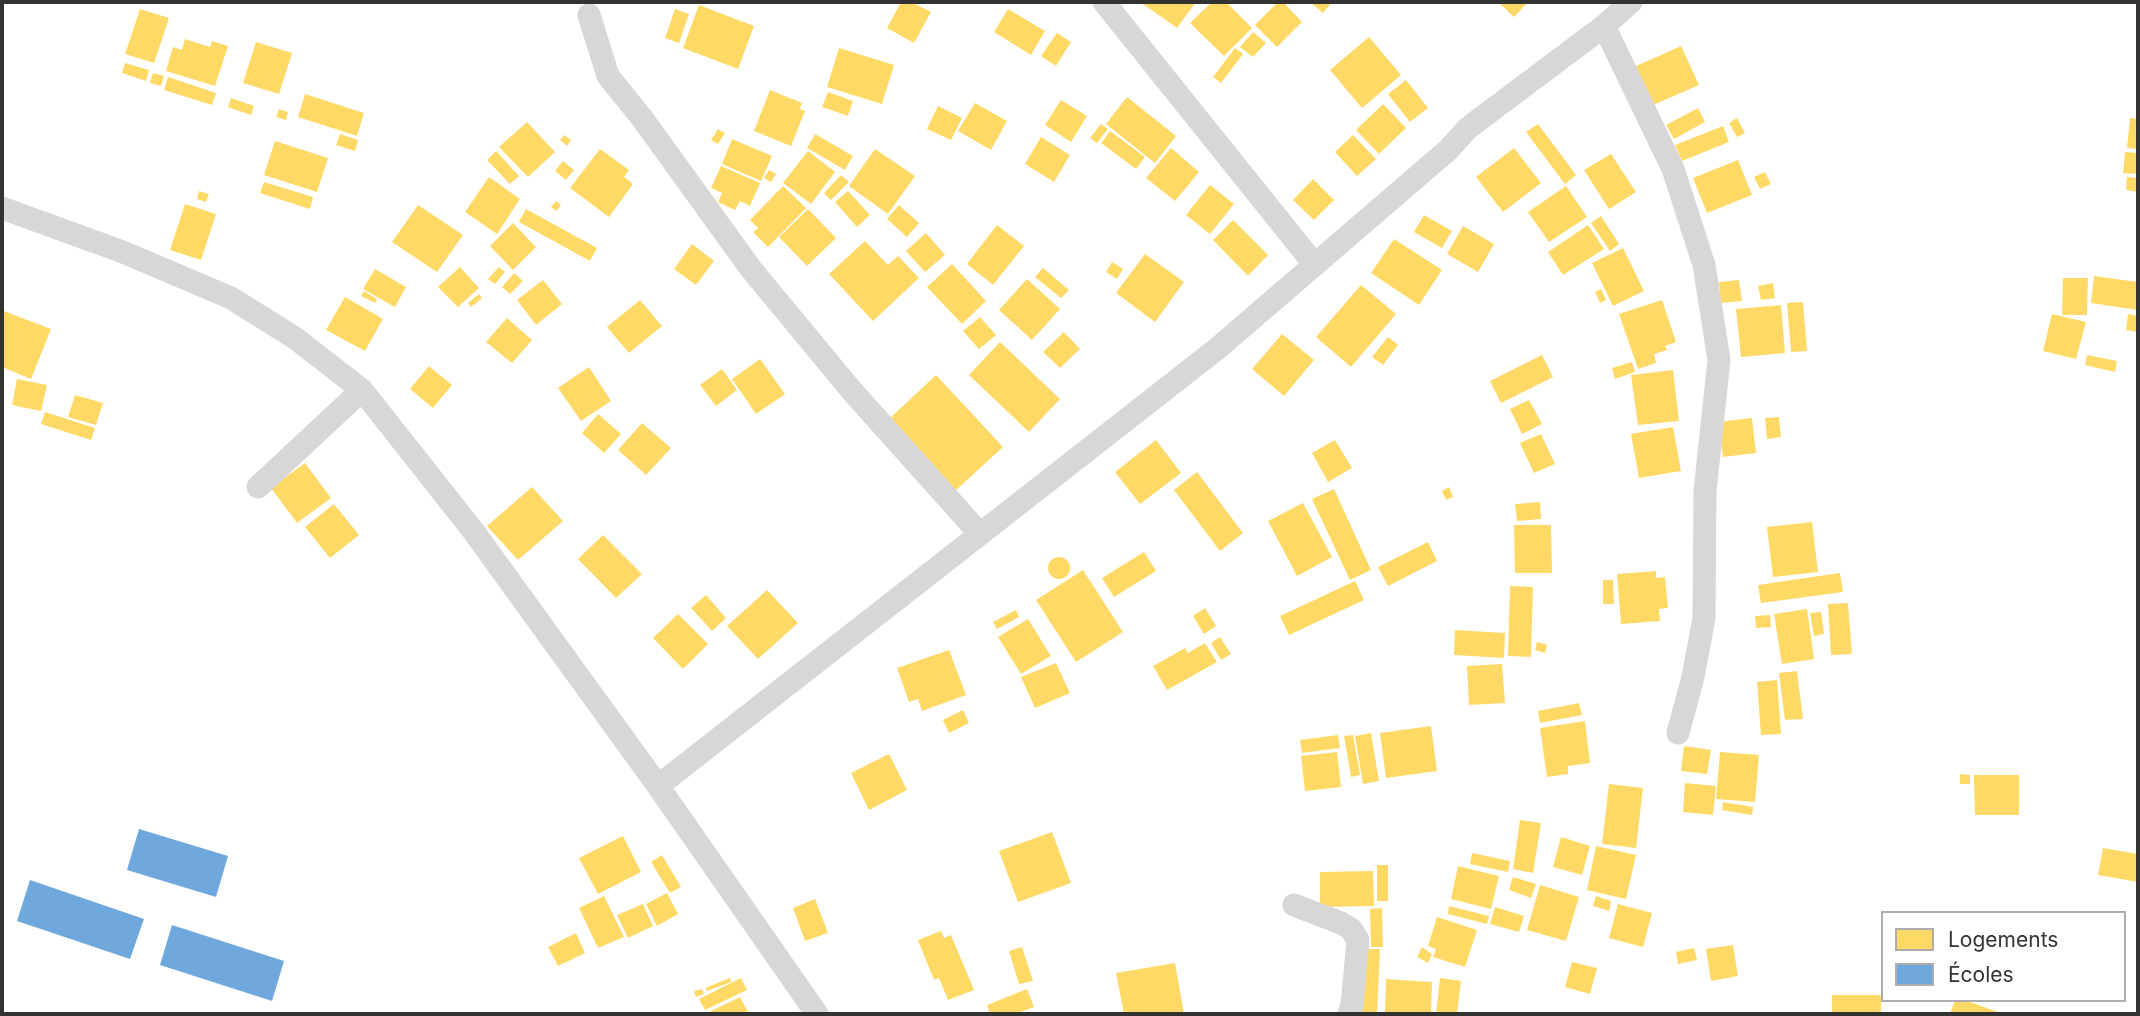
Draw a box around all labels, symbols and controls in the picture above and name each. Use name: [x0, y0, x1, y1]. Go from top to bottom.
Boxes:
legend: [1881, 911, 2126, 1002]
text: Logements: [1948, 927, 2058, 952]
text: Écoles: [1948, 962, 2014, 987]

